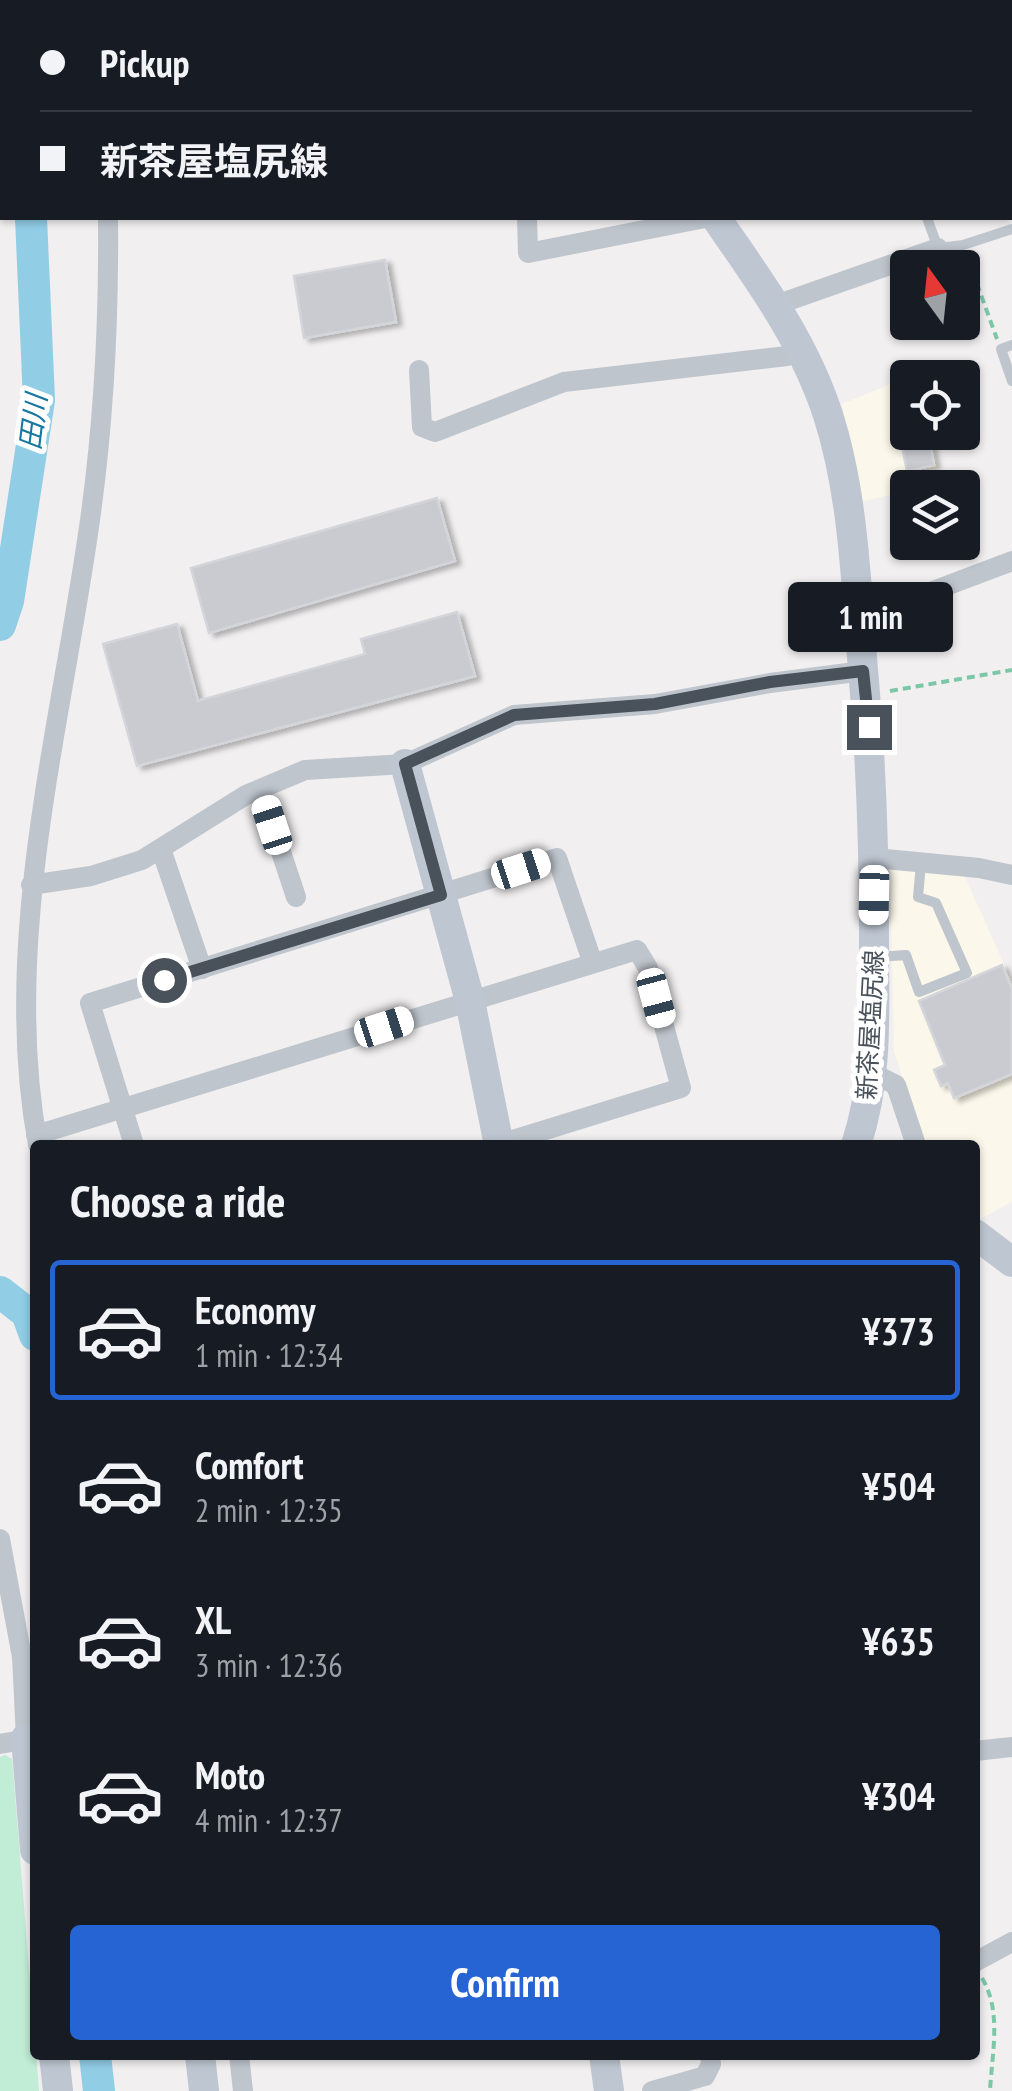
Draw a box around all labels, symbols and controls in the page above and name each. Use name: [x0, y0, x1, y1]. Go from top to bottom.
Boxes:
text: Pickup: [100, 38, 190, 87]
text: 新茶屋塩尻線: [100, 136, 328, 185]
north arrow: [890, 250, 980, 340]
map controls: [890, 250, 980, 560]
button: locate: [890, 360, 980, 450]
water label: 田川: [11, 389, 55, 452]
button: layers: [890, 470, 980, 560]
callout: 1 min: [786, 582, 952, 652]
text: 1 min: [838, 596, 903, 638]
route end: [847, 705, 892, 750]
car: [248, 792, 296, 858]
car: [488, 845, 554, 893]
car: [858, 865, 890, 925]
street label: 新茶屋塩尻線: [850, 949, 890, 1101]
route start: [142, 958, 187, 1003]
car: [634, 965, 678, 1031]
car: [351, 1003, 417, 1051]
text: Choose a ride: [70, 1171, 285, 1229]
icon: car: [75, 1285, 165, 1375]
text: Economy: [195, 1285, 315, 1334]
text: ¥373: [862, 1306, 935, 1355]
text: 1 min · 12:34: [195, 1334, 343, 1376]
icon: car: [75, 1440, 165, 1530]
text: Comfort: [195, 1440, 304, 1489]
text: ¥504: [862, 1461, 935, 1510]
text: 2 min · 12:35: [195, 1489, 343, 1531]
icon: car: [75, 1595, 165, 1685]
text: XL: [195, 1595, 231, 1644]
text: ¥635: [862, 1616, 935, 1665]
text: 3 min · 12:36: [195, 1644, 343, 1686]
icon: car: [75, 1750, 165, 1840]
text: Moto: [195, 1750, 265, 1799]
text: ¥304: [862, 1771, 935, 1820]
text: 4 min · 12:37: [195, 1799, 343, 1841]
button: Confirm: [70, 1925, 940, 2040]

